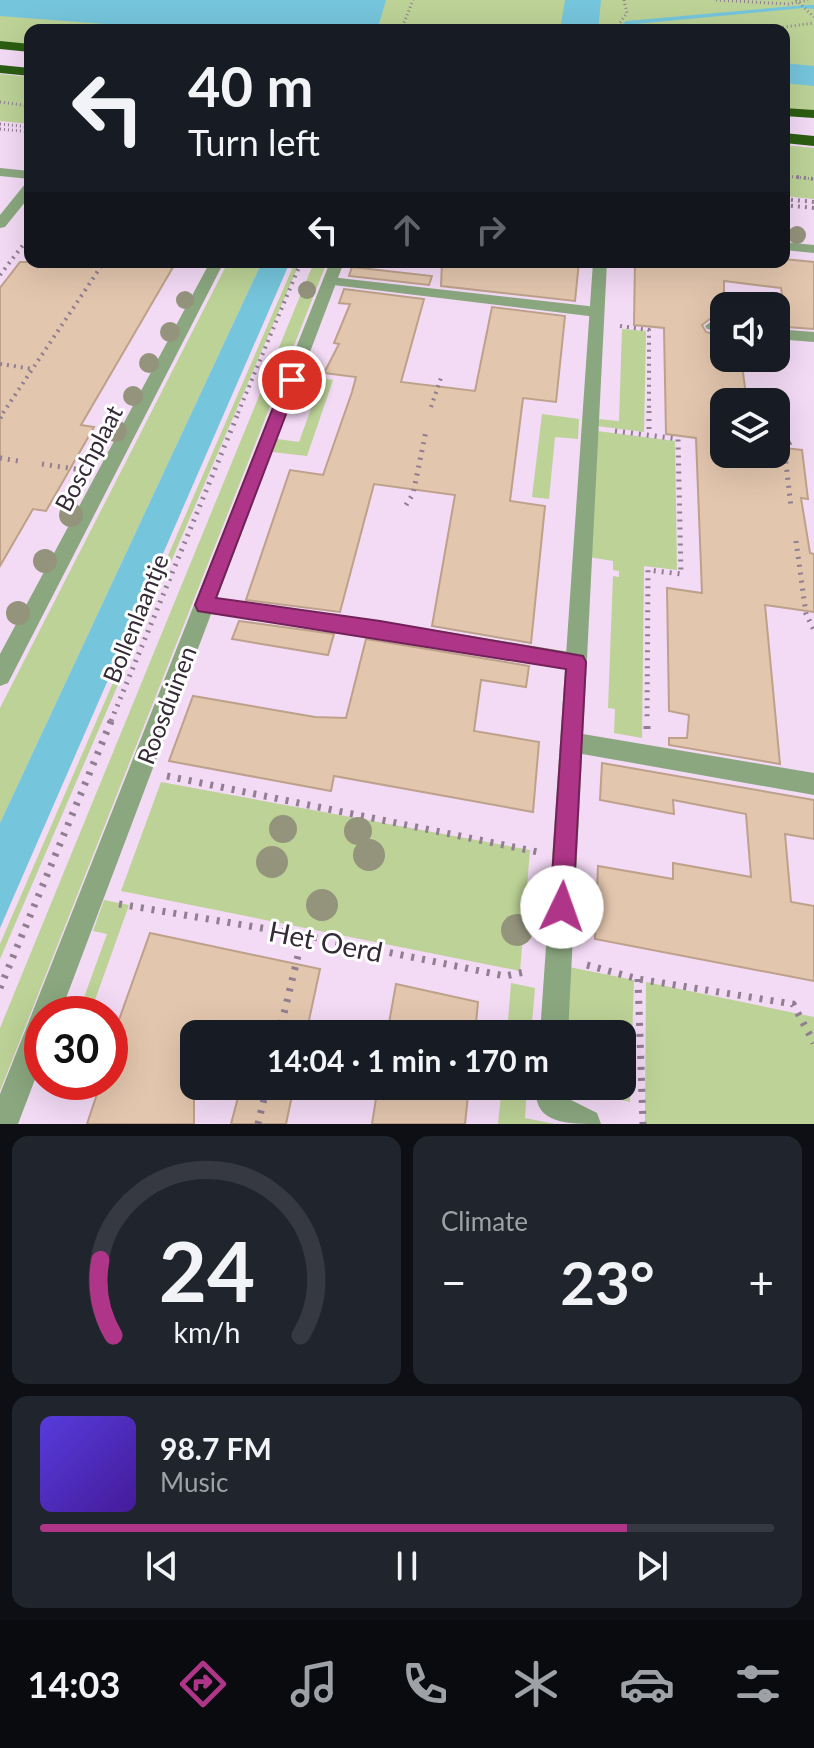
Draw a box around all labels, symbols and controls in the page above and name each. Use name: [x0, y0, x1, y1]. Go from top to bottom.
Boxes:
text: 40 m: [188, 52, 313, 119]
icon: left: [56, 56, 160, 160]
text: Turn left: [188, 120, 320, 164]
icon: left: [301, 208, 345, 252]
icon: ahead: [385, 208, 429, 252]
icon: right: [469, 208, 513, 252]
map controls: [710, 292, 790, 468]
button: sound: [710, 292, 790, 372]
pin: [258, 346, 326, 414]
icon: arrive: [270, 358, 314, 402]
button: layers: [710, 388, 790, 468]
street label: Boschplaat: [48, 400, 128, 516]
street label: Bollenlaantje: [96, 549, 174, 687]
street label: Roosduinen: [130, 642, 202, 768]
position arrow: [520, 865, 604, 949]
street label: Het Oerd: [266, 913, 386, 969]
speed limit sign: 30: [24, 996, 128, 1100]
text: 14:04 · 1 min · 170 m: [267, 1042, 549, 1078]
text: Climate: [441, 1205, 528, 1237]
text: 24: [158, 1220, 255, 1320]
text: 23°: [560, 1246, 655, 1318]
text: −: [441, 1256, 467, 1308]
text: +: [748, 1256, 774, 1308]
text: km/h: [173, 1315, 240, 1349]
text: 98.7 FM: [160, 1430, 272, 1466]
text: Music: [160, 1466, 228, 1498]
icon: previous: [140, 1544, 184, 1588]
icon: pause: [385, 1544, 429, 1588]
icon: next: [630, 1544, 674, 1588]
icon: directions: [175, 1656, 231, 1712]
icon: music: [286, 1656, 342, 1712]
icon: phone: [397, 1656, 453, 1712]
icon: climate: [508, 1656, 564, 1712]
icon: car: [619, 1656, 675, 1712]
icon: filters: [730, 1656, 786, 1712]
text: 14:03: [28, 1662, 120, 1706]

